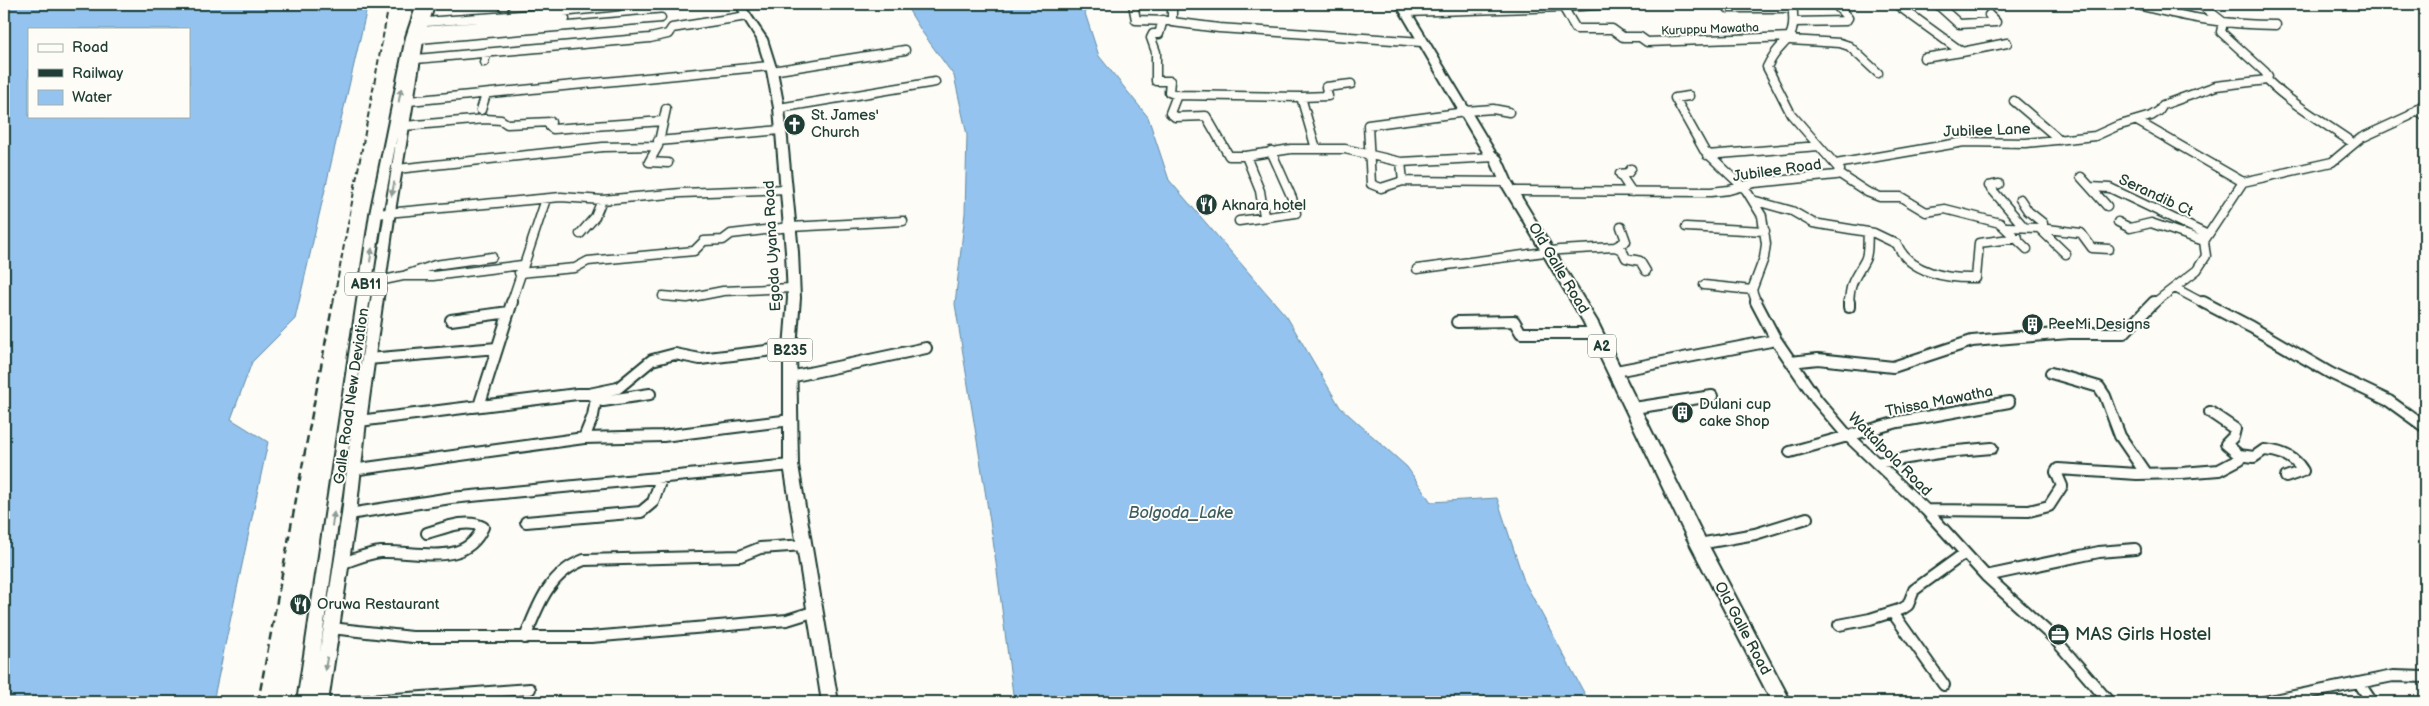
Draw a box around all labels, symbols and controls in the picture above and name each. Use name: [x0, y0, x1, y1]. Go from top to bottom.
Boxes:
street label: Kuruppu Mawatha: [1661, 20, 1759, 39]
legend: [28, 28, 190, 118]
text: Road: [72, 38, 108, 57]
text: Railway: [72, 64, 123, 83]
one-way arrow: [396, 86, 404, 102]
text: Water: [72, 88, 112, 107]
place label: St. James' Church: [811, 106, 879, 142]
church icon: St. James' Church: [783, 112, 807, 136]
street label: Jubilee Lane: [1943, 119, 2031, 142]
street label: Jubilee Road: [1731, 155, 1823, 186]
street label: Serandib Ct: [2116, 170, 2196, 221]
street label: Egoda Uyana Road: [760, 180, 785, 312]
one-way arrow: [389, 181, 397, 197]
restaurant icon: Aknara hotel: [1194, 193, 1218, 217]
place label: Aknara hotel: [1222, 196, 1306, 215]
street label: Old Galle Road: [1524, 219, 1593, 317]
one-way arrow: [367, 246, 375, 262]
road number: AB11: [345, 272, 387, 296]
street label: Galle Road New Deviation: [330, 307, 373, 485]
building icon: PeeMi Designs: [2020, 312, 2044, 336]
place label: PeeMi Designs: [2048, 315, 2151, 334]
road number: A2: [1588, 334, 1616, 358]
road number: B235: [768, 338, 812, 362]
street label: Thissa Mawatha: [1884, 382, 1994, 421]
place label: Dulani cup cake Shop: [1699, 395, 1771, 431]
building icon: Dulani cup cake Shop: [1671, 401, 1695, 425]
street label: Wattalpola Road: [1844, 408, 1936, 500]
water label: Bolgoda_Lake: [1129, 504, 1233, 523]
one-way arrow: [329, 511, 337, 527]
street label: Old Galle Road: [1710, 578, 1775, 678]
restaurant icon: Oruwa Restaurant: [289, 592, 313, 616]
place label: Oruwa Restaurant: [317, 595, 440, 614]
office icon: MAS Girls Hostel: [2047, 622, 2071, 646]
place label: MAS Girls Hostel: [2075, 624, 2211, 645]
one-way arrow: [321, 657, 329, 673]

